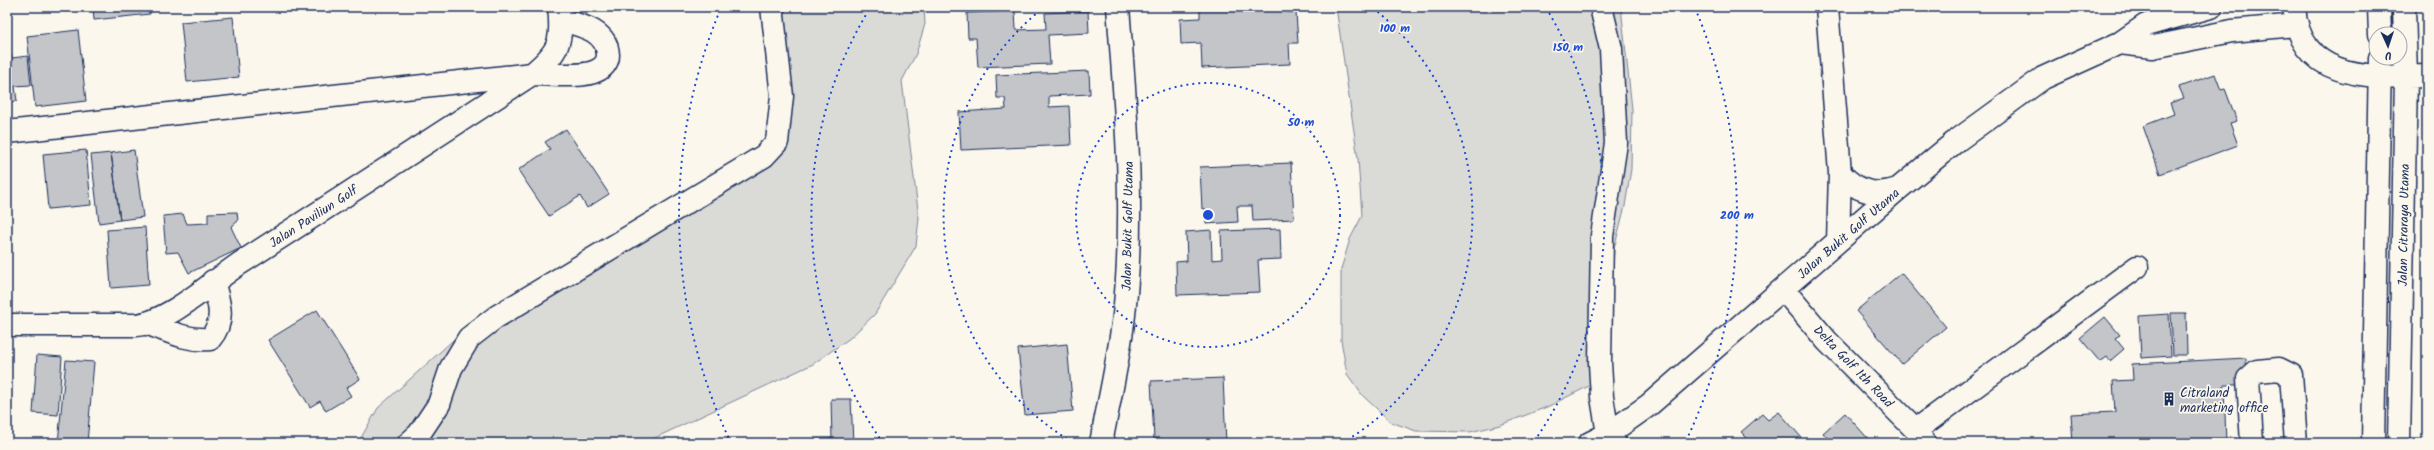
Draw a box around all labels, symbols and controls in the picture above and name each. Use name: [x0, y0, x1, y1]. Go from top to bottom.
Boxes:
text: 100 m: [1380, 19, 1410, 38]
north arrow: [2368, 26, 2408, 66]
text: 150 m: [1553, 38, 1583, 57]
text: U: [2384, 46, 2392, 64]
text: 50 m: [1287, 113, 1315, 132]
street label: Jalan Bukit Golf Utama: [1117, 161, 1140, 291]
street label: Jalan Citraraya Utama: [2393, 163, 2416, 287]
street label: Jalan Paviliun Golf: [265, 180, 363, 254]
street label: Jalan Bukit Golf Utama: [1793, 184, 1905, 285]
text: 200 m: [1720, 206, 1754, 225]
centre of rings: [1201, 208, 1215, 222]
street label: Delta Golf 1th Road: [1808, 321, 1898, 414]
place label: Citraland marketing office: [2180, 383, 2269, 419]
building icon: Citraland marketing office: [2161, 391, 2177, 407]

